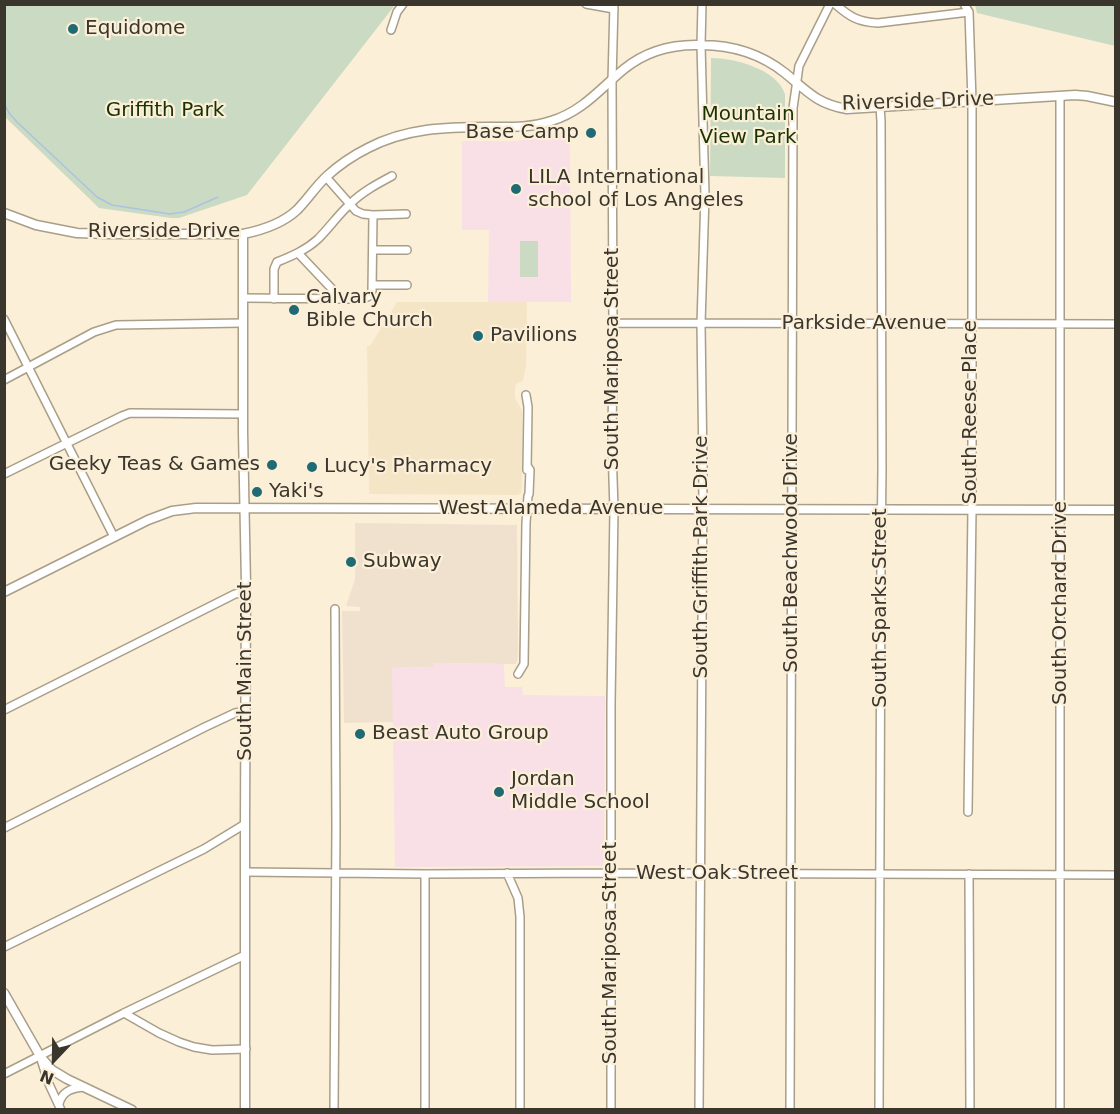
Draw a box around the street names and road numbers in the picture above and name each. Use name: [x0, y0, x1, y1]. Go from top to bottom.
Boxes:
street label: Riverside Drive: [841, 87, 995, 117]
street label: Riverside Drive: [88, 220, 240, 244]
street label: South Mariposa Street: [601, 248, 625, 470]
street label: Parkside Avenue: [782, 312, 946, 336]
street label: South Reese Place: [959, 320, 983, 504]
street label: South Beachwood Drive: [780, 433, 804, 673]
street label: South Griffith Park Drive: [690, 436, 714, 678]
street label: West Alameda Avenue: [439, 497, 663, 521]
street label: South Orchard Drive: [1049, 501, 1073, 705]
street label: South Sparks Street: [869, 508, 893, 708]
street label: South Main Street: [234, 581, 258, 761]
street label: South Mariposa Street: [599, 842, 623, 1064]
street label: West Oak Street: [636, 862, 798, 886]

